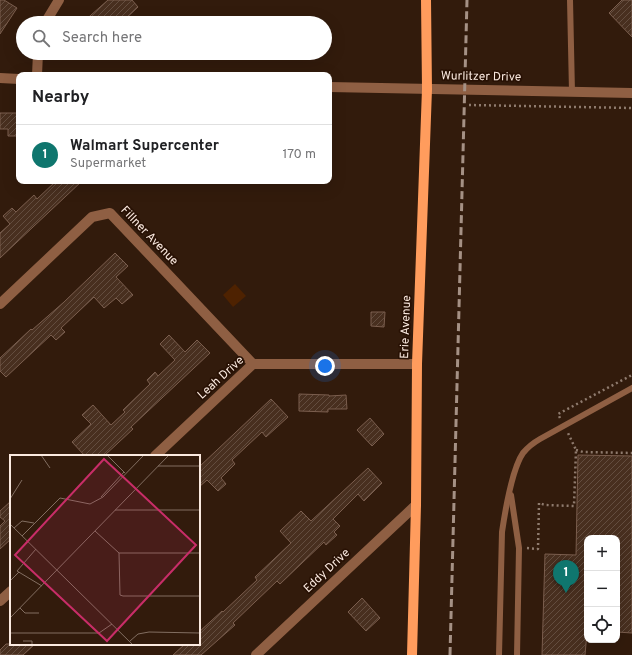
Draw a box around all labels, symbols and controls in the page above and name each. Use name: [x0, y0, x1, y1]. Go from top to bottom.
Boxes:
search box: [16, 16, 332, 60]
icon: search: [30, 27, 52, 49]
text: Search here: [62, 29, 142, 48]
street label: Wurlitzer Drive: [441, 68, 521, 86]
text: Nearby: [32, 87, 89, 109]
text: Walmart Supercenter: [70, 137, 219, 156]
text: 1: [42, 147, 48, 163]
text: 170 m: [282, 147, 316, 163]
text: Supermarket: [70, 156, 146, 172]
street label: Fillner Avenue: [117, 203, 181, 269]
street label: Erie Avenue: [397, 295, 415, 359]
street label: Leah Drive: [194, 353, 248, 403]
your location: [315, 356, 335, 376]
inset map: [10, 455, 200, 645]
map controls: [584, 535, 620, 643]
button: +: [584, 535, 620, 571]
street label: Eddy Drive: [300, 545, 354, 597]
pin: 1: [553, 560, 579, 593]
button: −: [584, 571, 620, 607]
button: locate: [584, 607, 620, 643]

